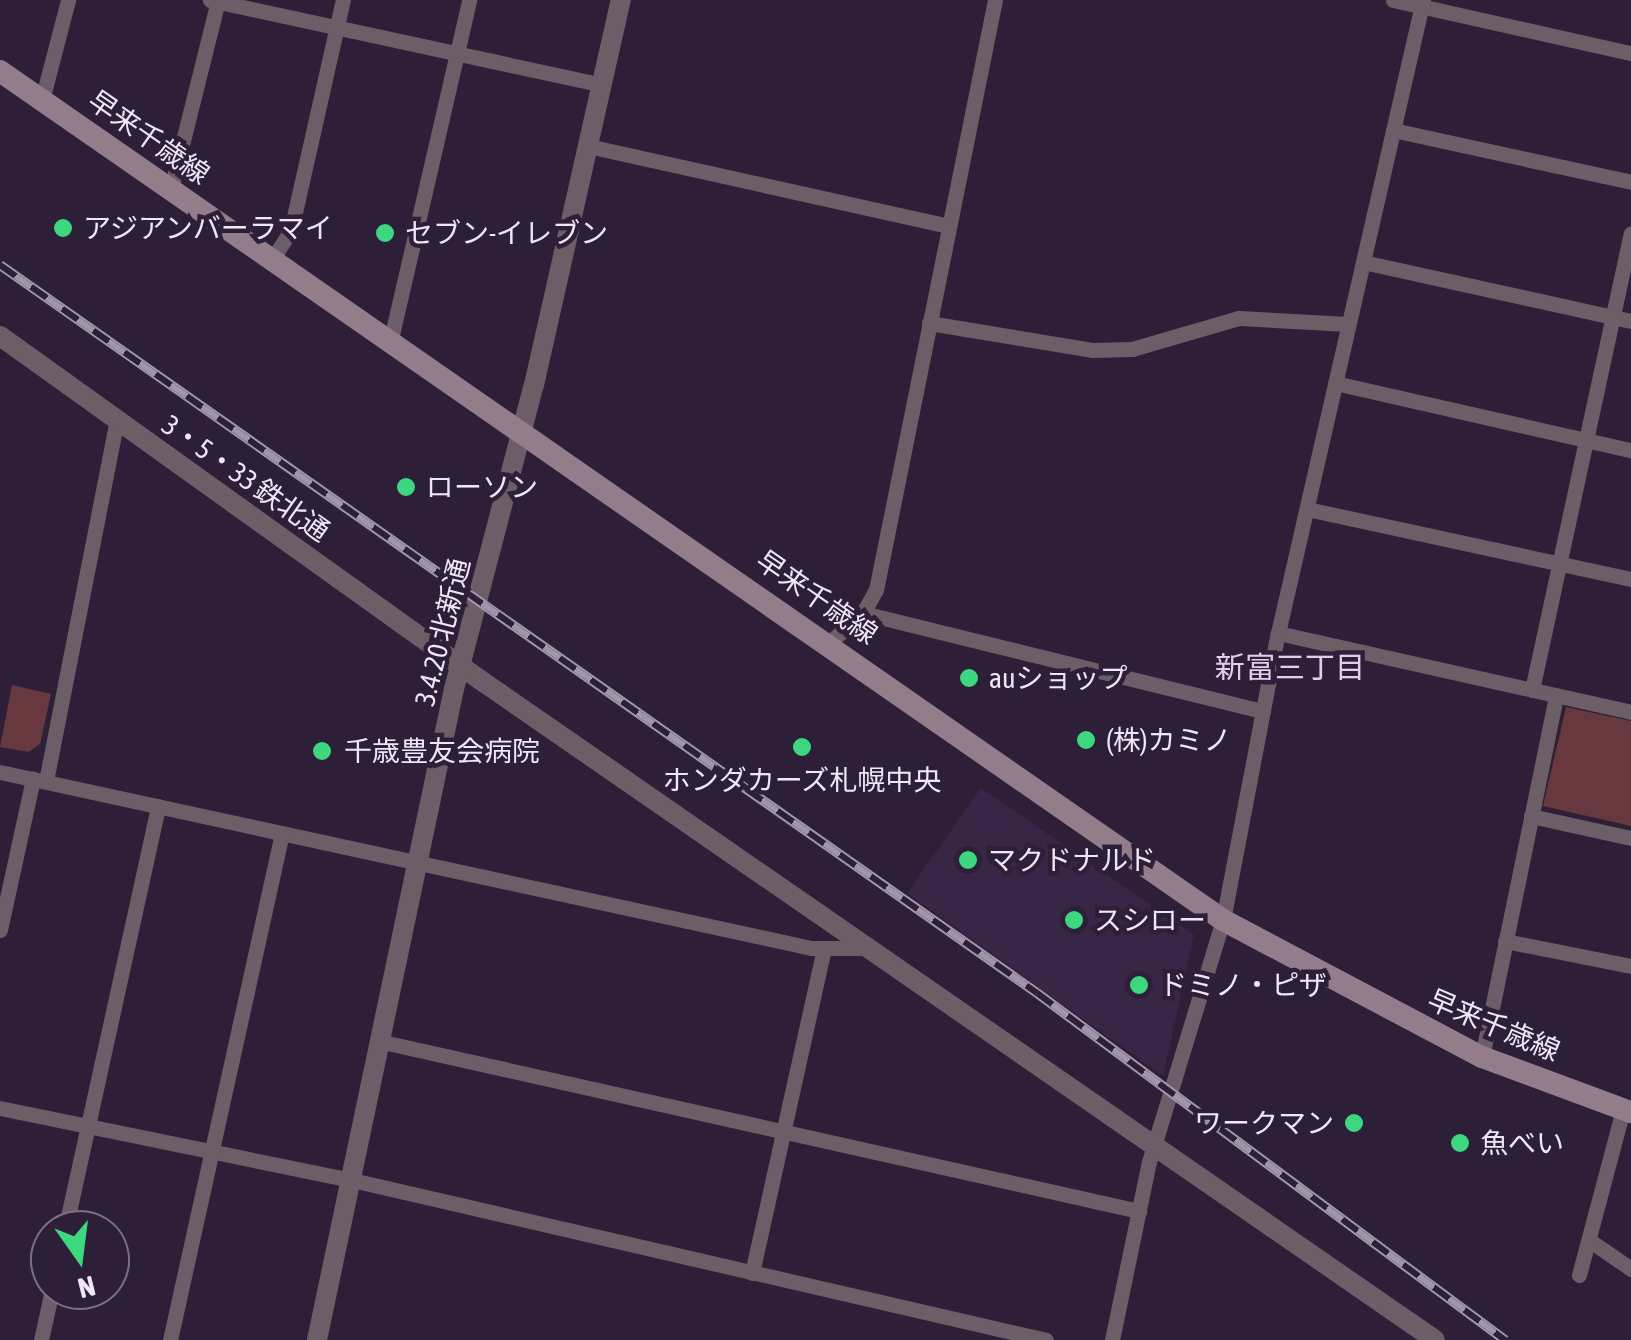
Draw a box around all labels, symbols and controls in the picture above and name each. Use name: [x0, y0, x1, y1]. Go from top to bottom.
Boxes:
street label: 早来千歳線: [82, 83, 216, 191]
place label: アジアンバーラマイ: [83, 211, 335, 245]
place label: セブン-イレブン: [405, 216, 608, 250]
marker: アジアンバーラマイ: [52, 217, 74, 239]
marker: セブン-イレブン: [374, 222, 396, 244]
street label: 3・5・33 鉄北通: [156, 408, 336, 548]
place label: ローソン: [426, 470, 538, 504]
marker: ローソン: [395, 476, 417, 498]
street label: 早来千歳線: [750, 543, 884, 651]
street label: 3.4.20 北新通: [408, 555, 476, 709]
district label: 新富三丁目: [1215, 649, 1365, 685]
place label: auショップ: [989, 661, 1128, 695]
marker: auショップ: [958, 667, 980, 689]
place label: (株)カミノ: [1106, 723, 1231, 757]
marker: (株)カミノ: [1075, 729, 1097, 751]
place label: 千歳豊友会病院: [344, 734, 540, 768]
marker: ホンダカーズ札幌中央: [791, 736, 813, 758]
marker: 千歳豊友会病院: [309, 738, 335, 764]
place label: ホンダカーズ札幌中央: [662, 763, 942, 797]
place label: マクドナルド: [988, 843, 1156, 877]
marker: マクドナルド: [957, 849, 979, 871]
place label: スシロー: [1094, 903, 1206, 937]
marker: スシロー: [1063, 909, 1085, 931]
place label: ドミノ・ピザ: [1159, 968, 1327, 1002]
marker: ドミノ・ピザ: [1128, 974, 1150, 996]
street label: 早来千歳線: [1423, 982, 1565, 1068]
place label: ワークマン: [1194, 1106, 1334, 1140]
marker: ワークマン: [1343, 1112, 1365, 1134]
place label: 魚べい: [1480, 1126, 1564, 1160]
marker: 魚べい: [1449, 1132, 1471, 1154]
north arrow: [30, 1210, 130, 1310]
text: N: [75, 1270, 99, 1305]

